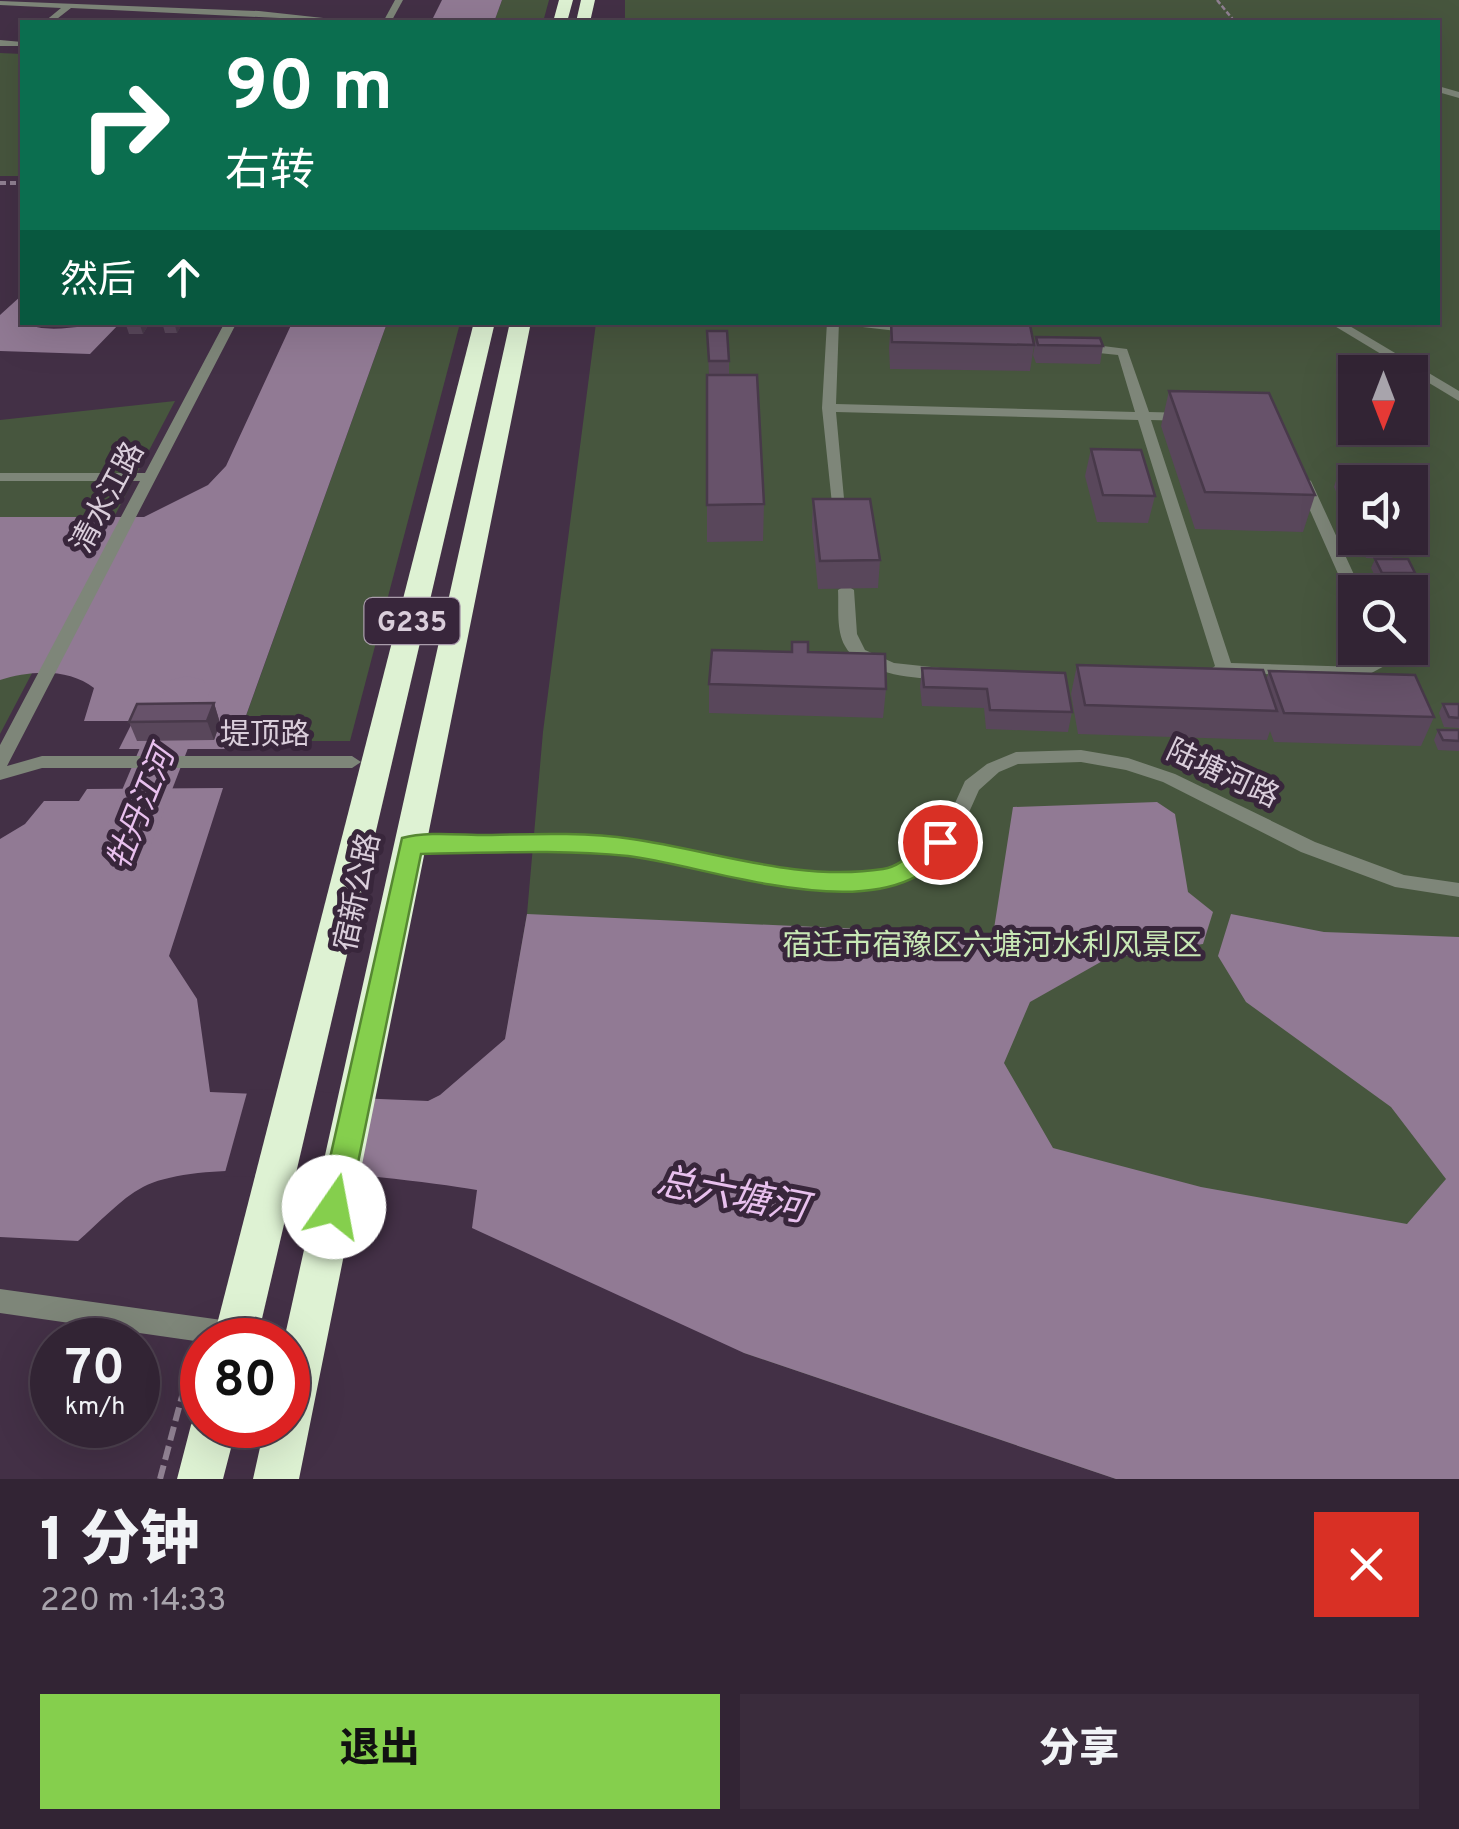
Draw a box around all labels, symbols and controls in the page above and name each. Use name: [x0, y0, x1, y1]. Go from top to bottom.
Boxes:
text: 90 m: [225, 46, 393, 135]
icon: right: [60, 60, 190, 190]
text: 右转: [225, 145, 315, 202]
icon: ahead: [156, 250, 211, 305]
text: 然后: [60, 258, 136, 307]
north arrow: [1338, 355, 1428, 445]
map controls: [1338, 355, 1428, 665]
street label: 清水江路: [65, 437, 154, 560]
button: sound: [1338, 465, 1428, 555]
button: search: [1338, 575, 1428, 665]
road number: G235: [364, 598, 460, 644]
street label: 堤顶路: [220, 718, 310, 755]
street label: 陆塘河路: [1160, 733, 1284, 817]
water label: 牡丹江河: [100, 737, 188, 876]
pin: [898, 800, 983, 885]
icon: arrive: [913, 815, 968, 870]
street label: 宿新公路: [329, 830, 390, 955]
park label: 宿迁市宿豫区六塘河水利风景区: [782, 929, 1202, 966]
position arrow: [282, 1155, 386, 1259]
water label: 总六塘河: [652, 1159, 817, 1237]
speed limit sign: 80: [180, 1318, 310, 1448]
text: 70: [65, 1339, 125, 1402]
text: km/h: [65, 1392, 125, 1424]
text: 1 分钟: [40, 1506, 200, 1582]
button: close: [1314, 1512, 1419, 1617]
text: 220 m · 14:33: [40, 1582, 226, 1622]
button: 退出: [40, 1694, 720, 1809]
button: 分享: [740, 1694, 1419, 1809]

